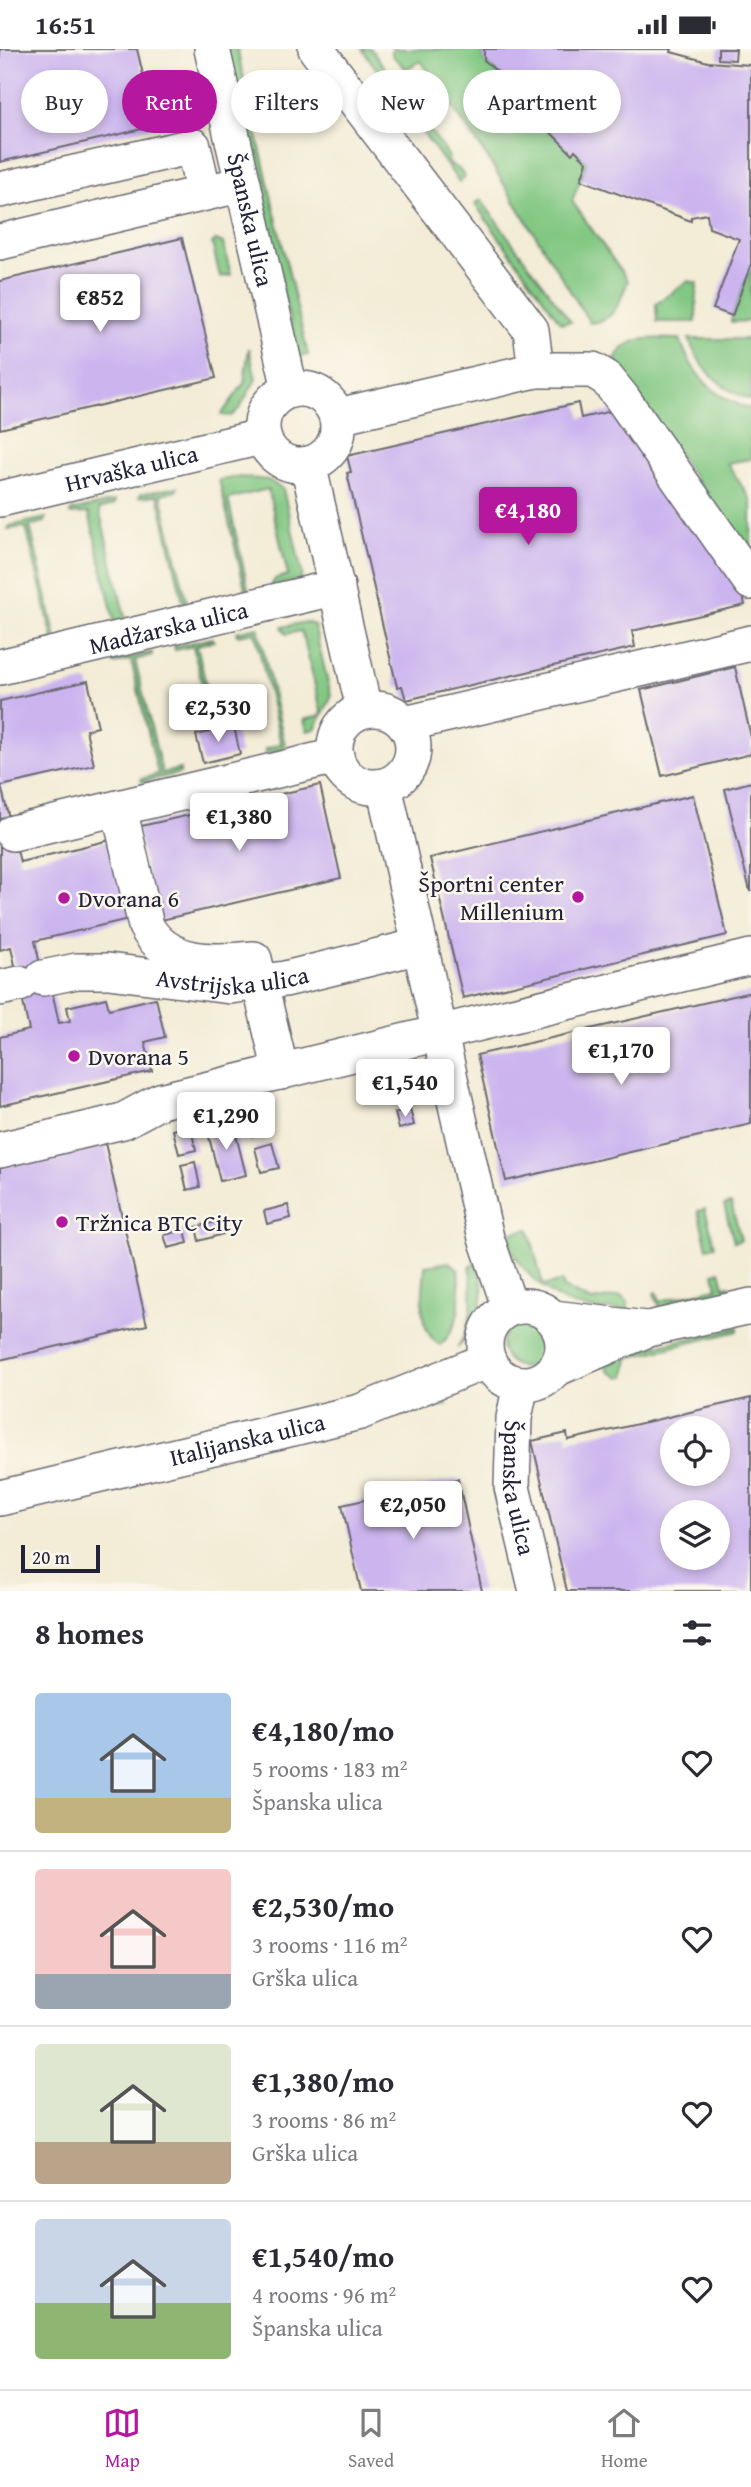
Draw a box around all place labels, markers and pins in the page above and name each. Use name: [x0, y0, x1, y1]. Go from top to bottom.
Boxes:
pin: €852: [59, 275, 141, 334]
pin: €4,180: [471, 487, 585, 547]
pin: €2,530: [161, 685, 275, 744]
pin: €1,380: [182, 793, 296, 853]
place label: Športni center Millenium: [418, 866, 564, 929]
place label: Dvorana 6: [78, 881, 179, 916]
marker: Športni center Millenium: [570, 889, 586, 905]
marker: Dvorana 6: [56, 890, 72, 906]
pin: €1,170: [564, 1027, 678, 1087]
place label: Dvorana 5: [88, 1039, 189, 1074]
marker: Dvorana 5: [66, 1048, 82, 1064]
pin: €1,540: [348, 1059, 462, 1119]
pin: €1,290: [169, 1093, 283, 1152]
place label: Tržnica BTC City: [76, 1205, 243, 1240]
marker: Tržnica BTC City: [54, 1214, 70, 1230]
pin: €2,050: [356, 1481, 470, 1541]

